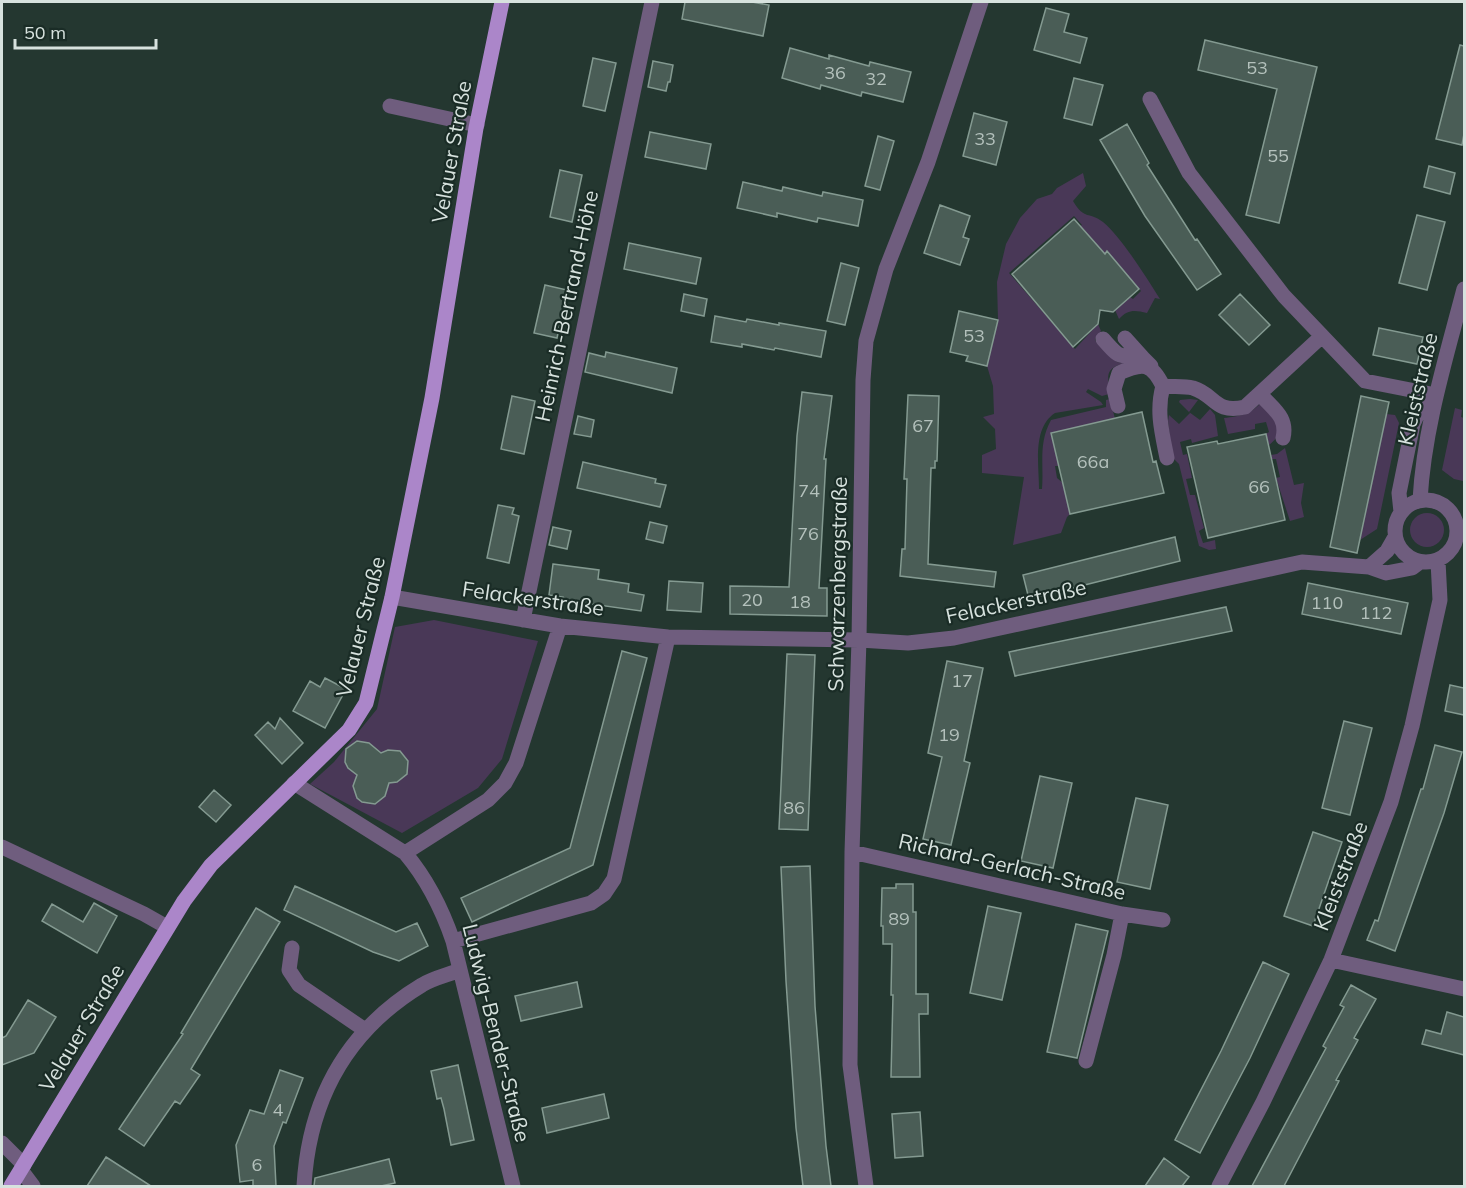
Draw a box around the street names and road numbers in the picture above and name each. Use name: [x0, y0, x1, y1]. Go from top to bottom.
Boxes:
street label: Velauer Straße: [426, 78, 476, 225]
street label: Heinrich-Bertrand-Höhe: [529, 188, 603, 424]
street label: Kleiststraße: [1391, 330, 1443, 448]
street label: Schwarzenbergstraße: [822, 476, 852, 692]
street label: Velauer Straße: [330, 554, 390, 700]
street label: Felackerstraße: [943, 573, 1088, 629]
street label: Felackerstraße: [461, 575, 606, 621]
street label: Kleiststraße: [1307, 817, 1373, 934]
street label: Richard-Gerlach-Straße: [896, 827, 1128, 905]
street label: Ludwig-Bender-Straße: [457, 921, 537, 1145]
street label: Velauer Straße: [33, 959, 129, 1096]

